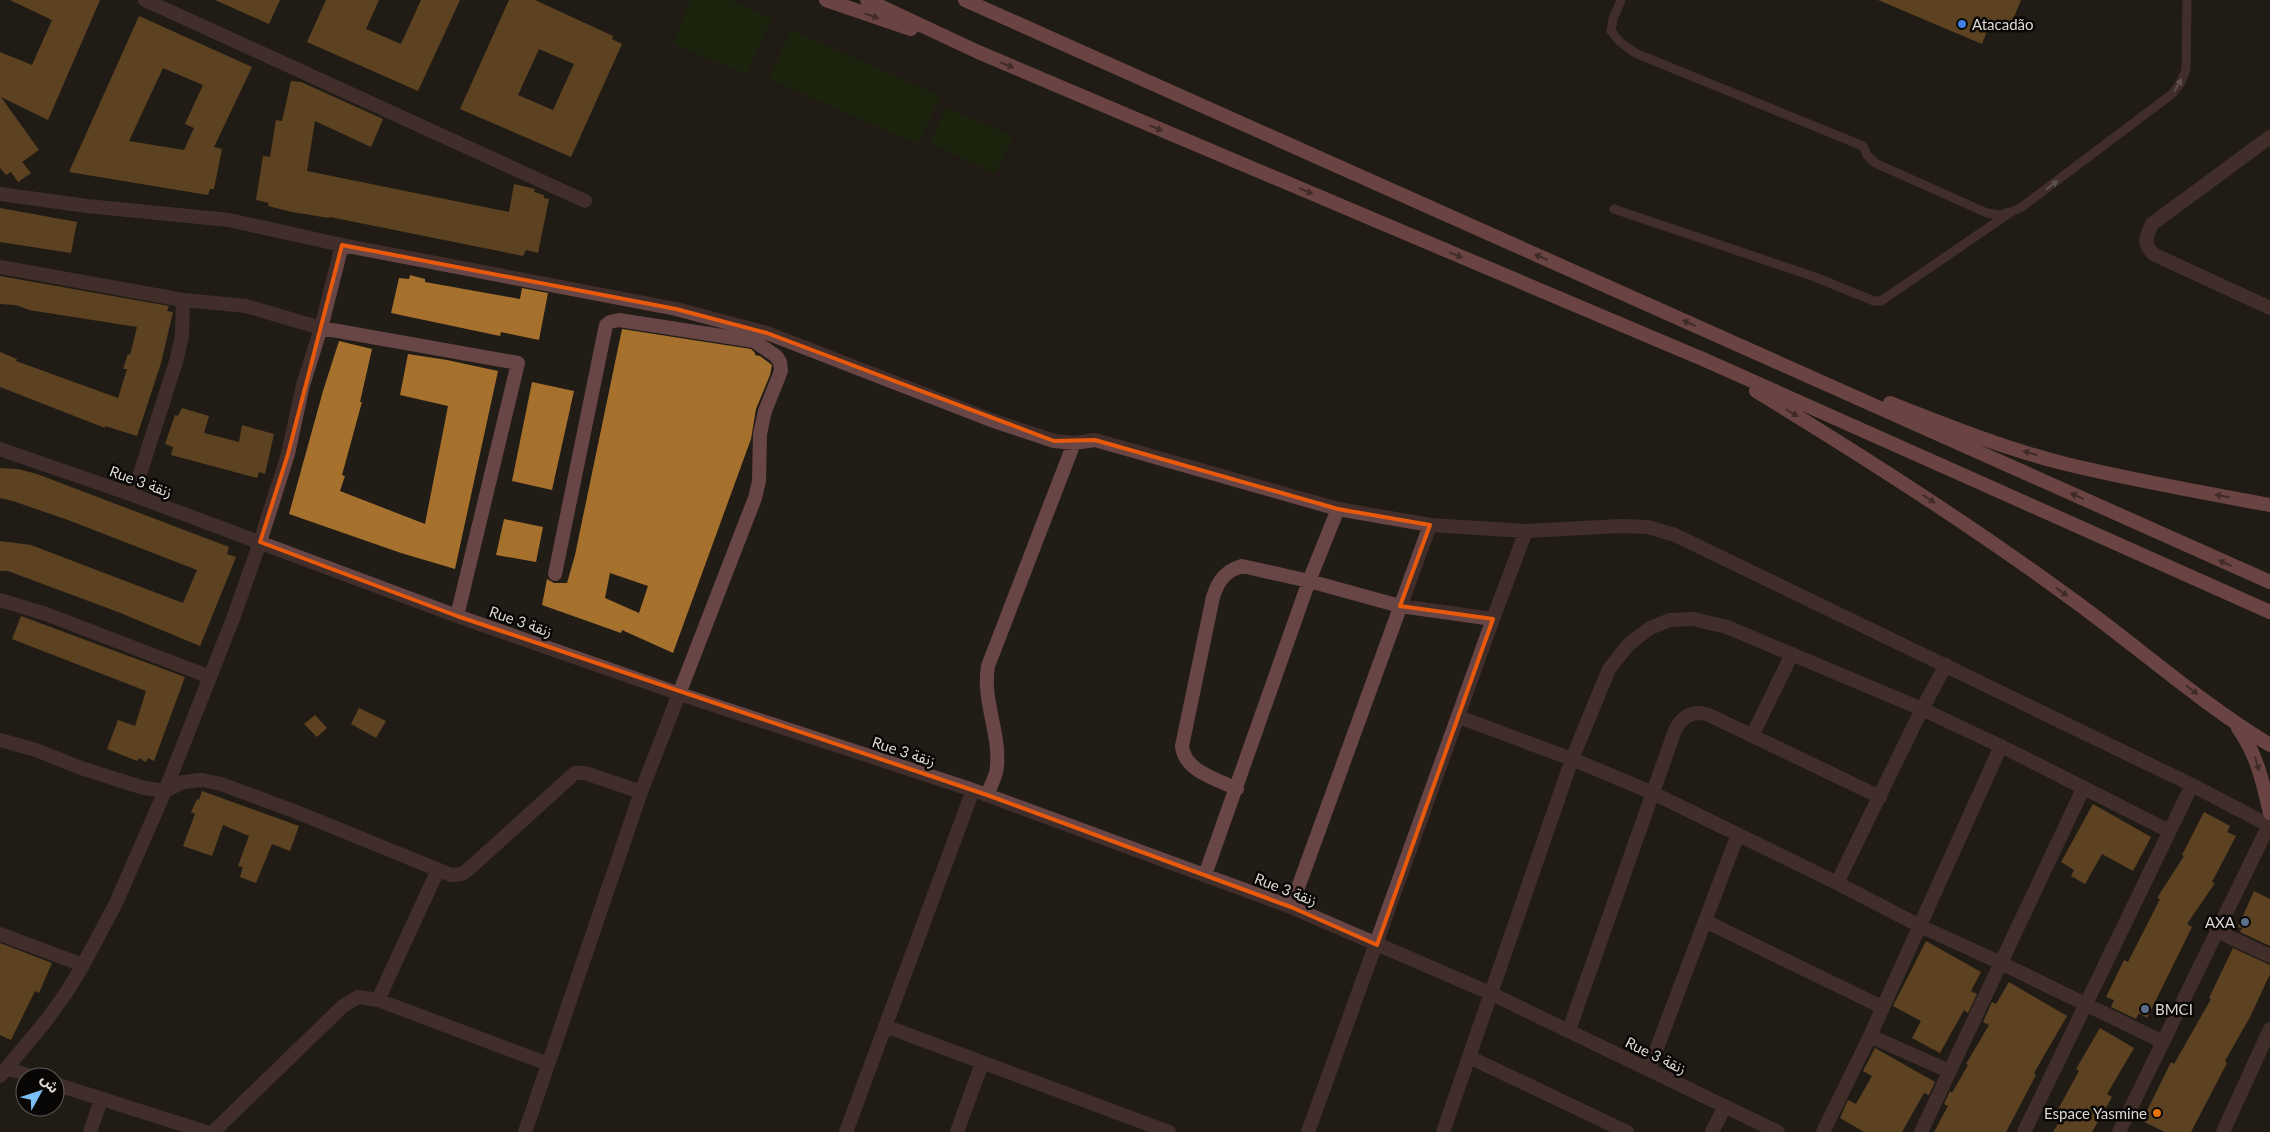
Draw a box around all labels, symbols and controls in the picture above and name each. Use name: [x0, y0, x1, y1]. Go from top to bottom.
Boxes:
one-way arrow: [865, 13, 880, 20]
place label: Atacadão: [1972, 15, 2034, 33]
marker: Atacadão: [1956, 18, 1968, 30]
one-way arrow: [1000, 61, 1014, 69]
one-way arrow: [2174, 78, 2183, 91]
one-way arrow: [1149, 124, 1164, 132]
one-way arrow: [2045, 179, 2058, 190]
one-way arrow: [1299, 188, 1313, 196]
one-way arrow: [1449, 251, 1463, 259]
one-way arrow: [1534, 252, 1548, 260]
one-way arrow: [1682, 319, 1696, 327]
one-way arrow: [1785, 408, 1798, 417]
one-way arrow: [2022, 448, 2037, 456]
street label: Rue 3 زنقة: [107, 461, 175, 502]
one-way arrow: [2214, 491, 2230, 499]
one-way arrow: [2070, 492, 2084, 500]
one-way arrow: [1923, 494, 1936, 504]
one-way arrow: [2218, 558, 2232, 566]
one-way arrow: [2056, 587, 2069, 597]
street label: Rue 3 زنقة: [487, 602, 555, 641]
one-way arrow: [2185, 685, 2199, 695]
street label: Rue 3 زنقة: [870, 732, 938, 771]
one-way arrow: [2253, 756, 2261, 771]
street label: Rue 3 زنقة: [1252, 869, 1320, 910]
place label: AXA: [2205, 913, 2236, 931]
marker: AXA: [2239, 916, 2251, 928]
place label: BMCI: [2155, 1000, 2193, 1018]
marker: BMCI: [2139, 1003, 2151, 1015]
street label: Rue 3 زنقة: [1622, 1033, 1689, 1078]
north arrow: [15, 1067, 65, 1117]
text: ش: [38, 1071, 63, 1096]
place label: Espace Yasmine: [2044, 1104, 2147, 1122]
marker: Espace Yasmine: [2151, 1107, 2163, 1119]

